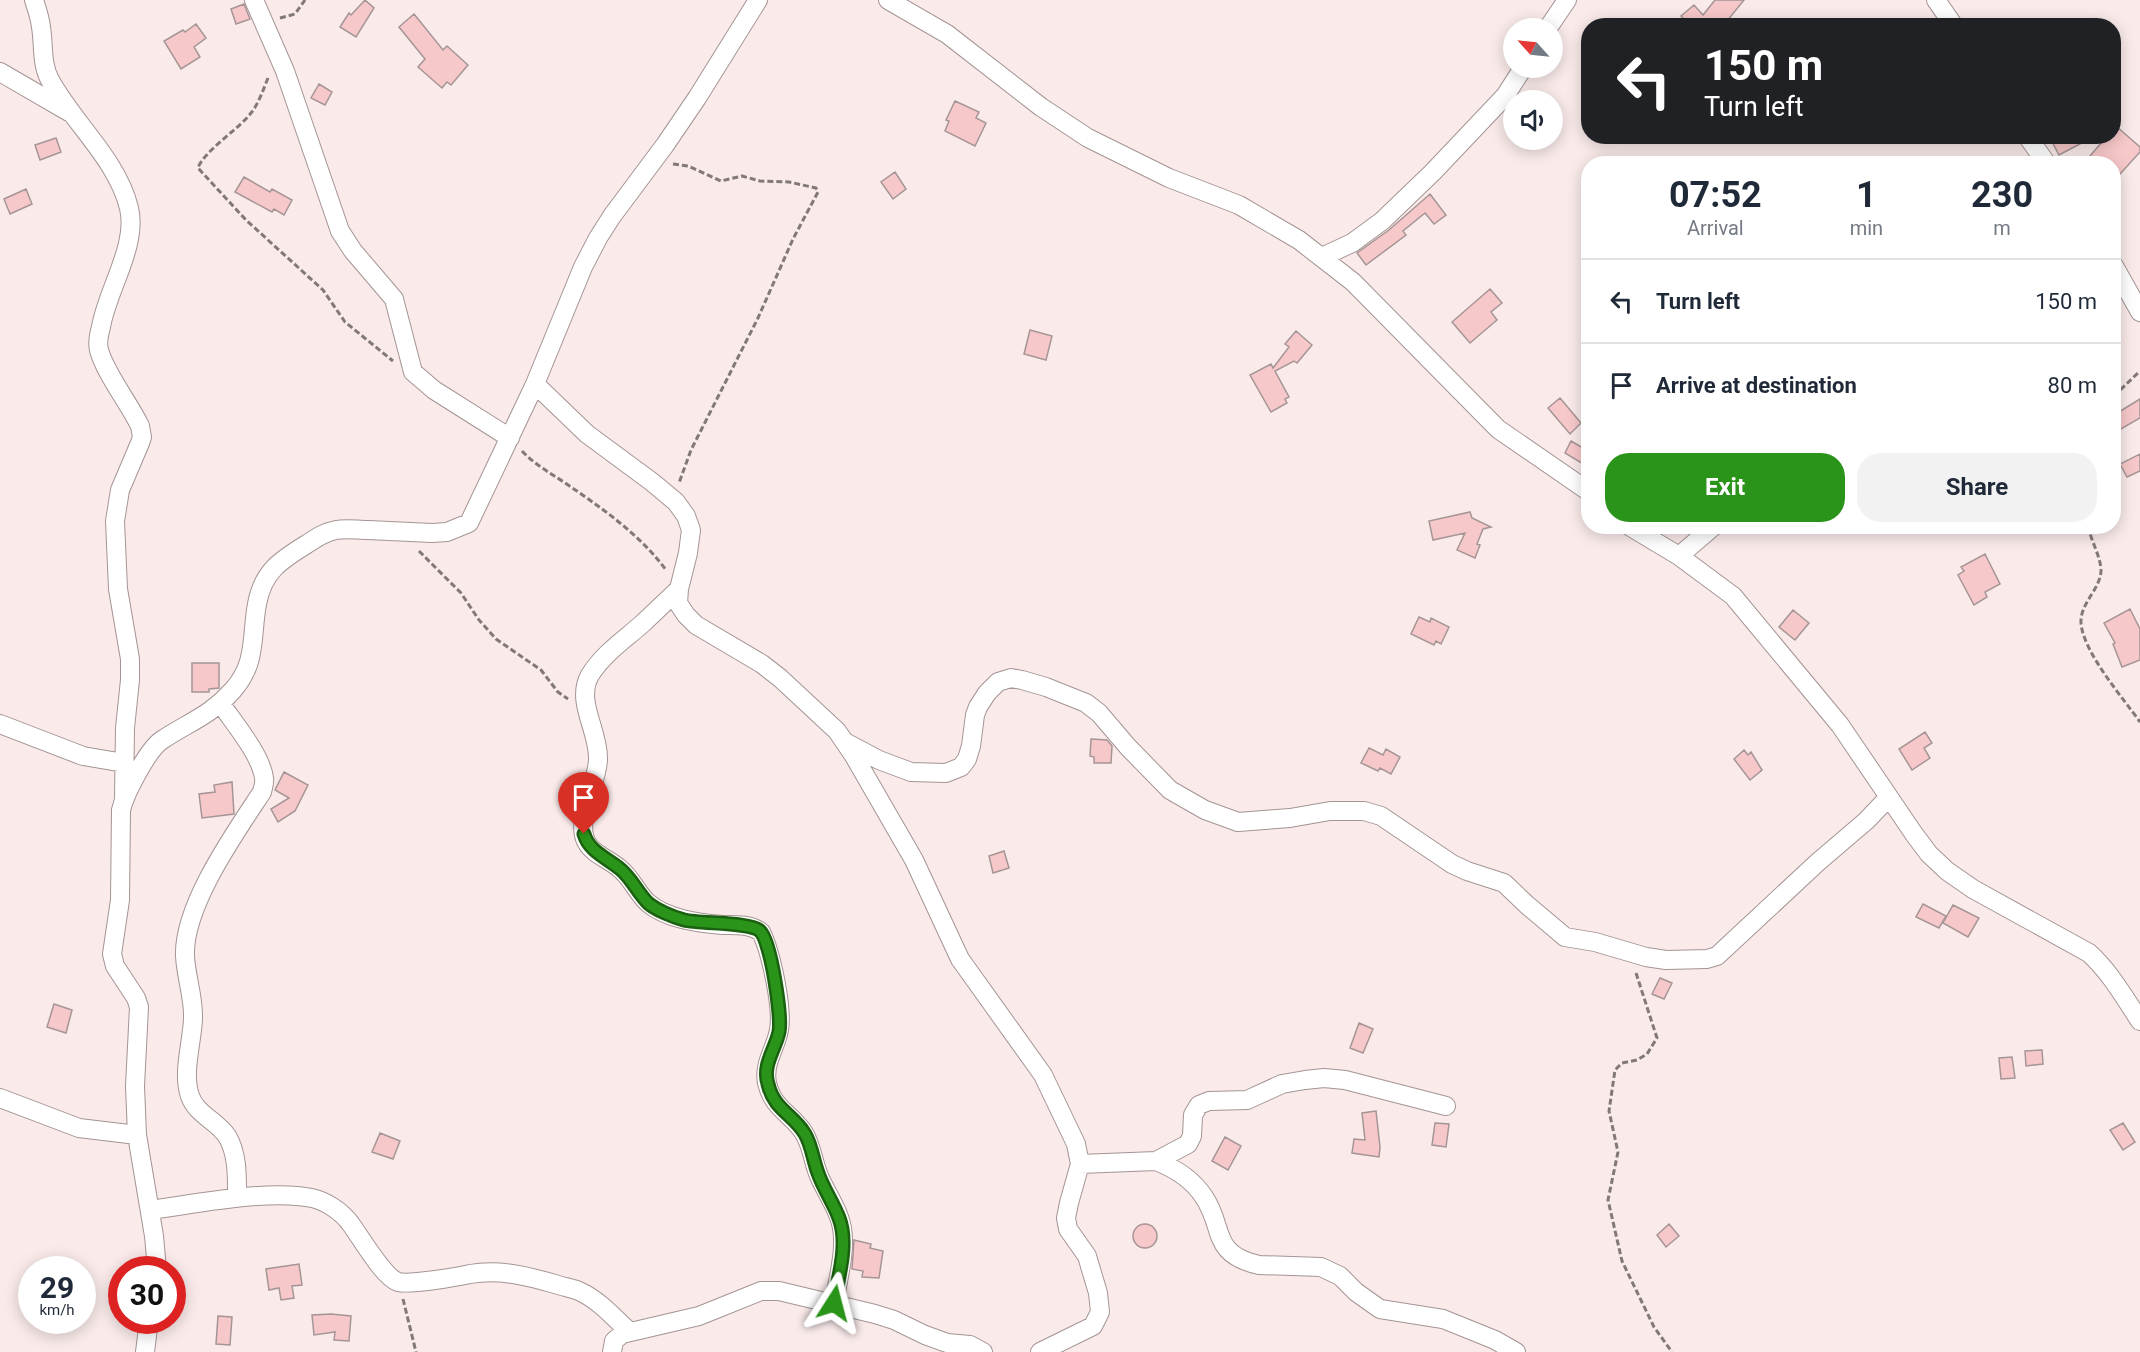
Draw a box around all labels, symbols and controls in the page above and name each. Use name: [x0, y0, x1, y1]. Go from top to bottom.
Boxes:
north arrow: [1503, 18, 1563, 78]
map controls: [1503, 18, 1563, 150]
text: 150 m: [1704, 41, 1823, 90]
icon: left: [1605, 42, 1683, 120]
button: sound: [1503, 90, 1563, 150]
text: Turn left: [1704, 91, 1804, 123]
text: 07:52: [1669, 174, 1762, 216]
text: 1: [1856, 174, 1877, 216]
text: 230: [1971, 174, 2033, 216]
text: Arrival: [1687, 216, 1744, 240]
text: min: [1850, 216, 1883, 240]
text: m: [1993, 216, 2011, 240]
icon: left: [1605, 285, 1638, 318]
text: Turn left: [1656, 289, 1740, 314]
text: 150 m: [2035, 289, 2097, 314]
icon: arrive: [1605, 369, 1638, 402]
text: Arrive at destination: [1656, 373, 1857, 398]
text: 80 m: [2048, 373, 2097, 398]
button: Exit: [1605, 453, 1845, 522]
button: Share: [1857, 453, 2097, 522]
pin: [558, 772, 609, 834]
icon: arrive: [567, 781, 600, 814]
speed limit sign: 30: [108, 1256, 186, 1334]
text: 29: [40, 1270, 74, 1305]
position arrow: [802, 1271, 866, 1335]
text: km/h: [39, 1301, 75, 1319]

